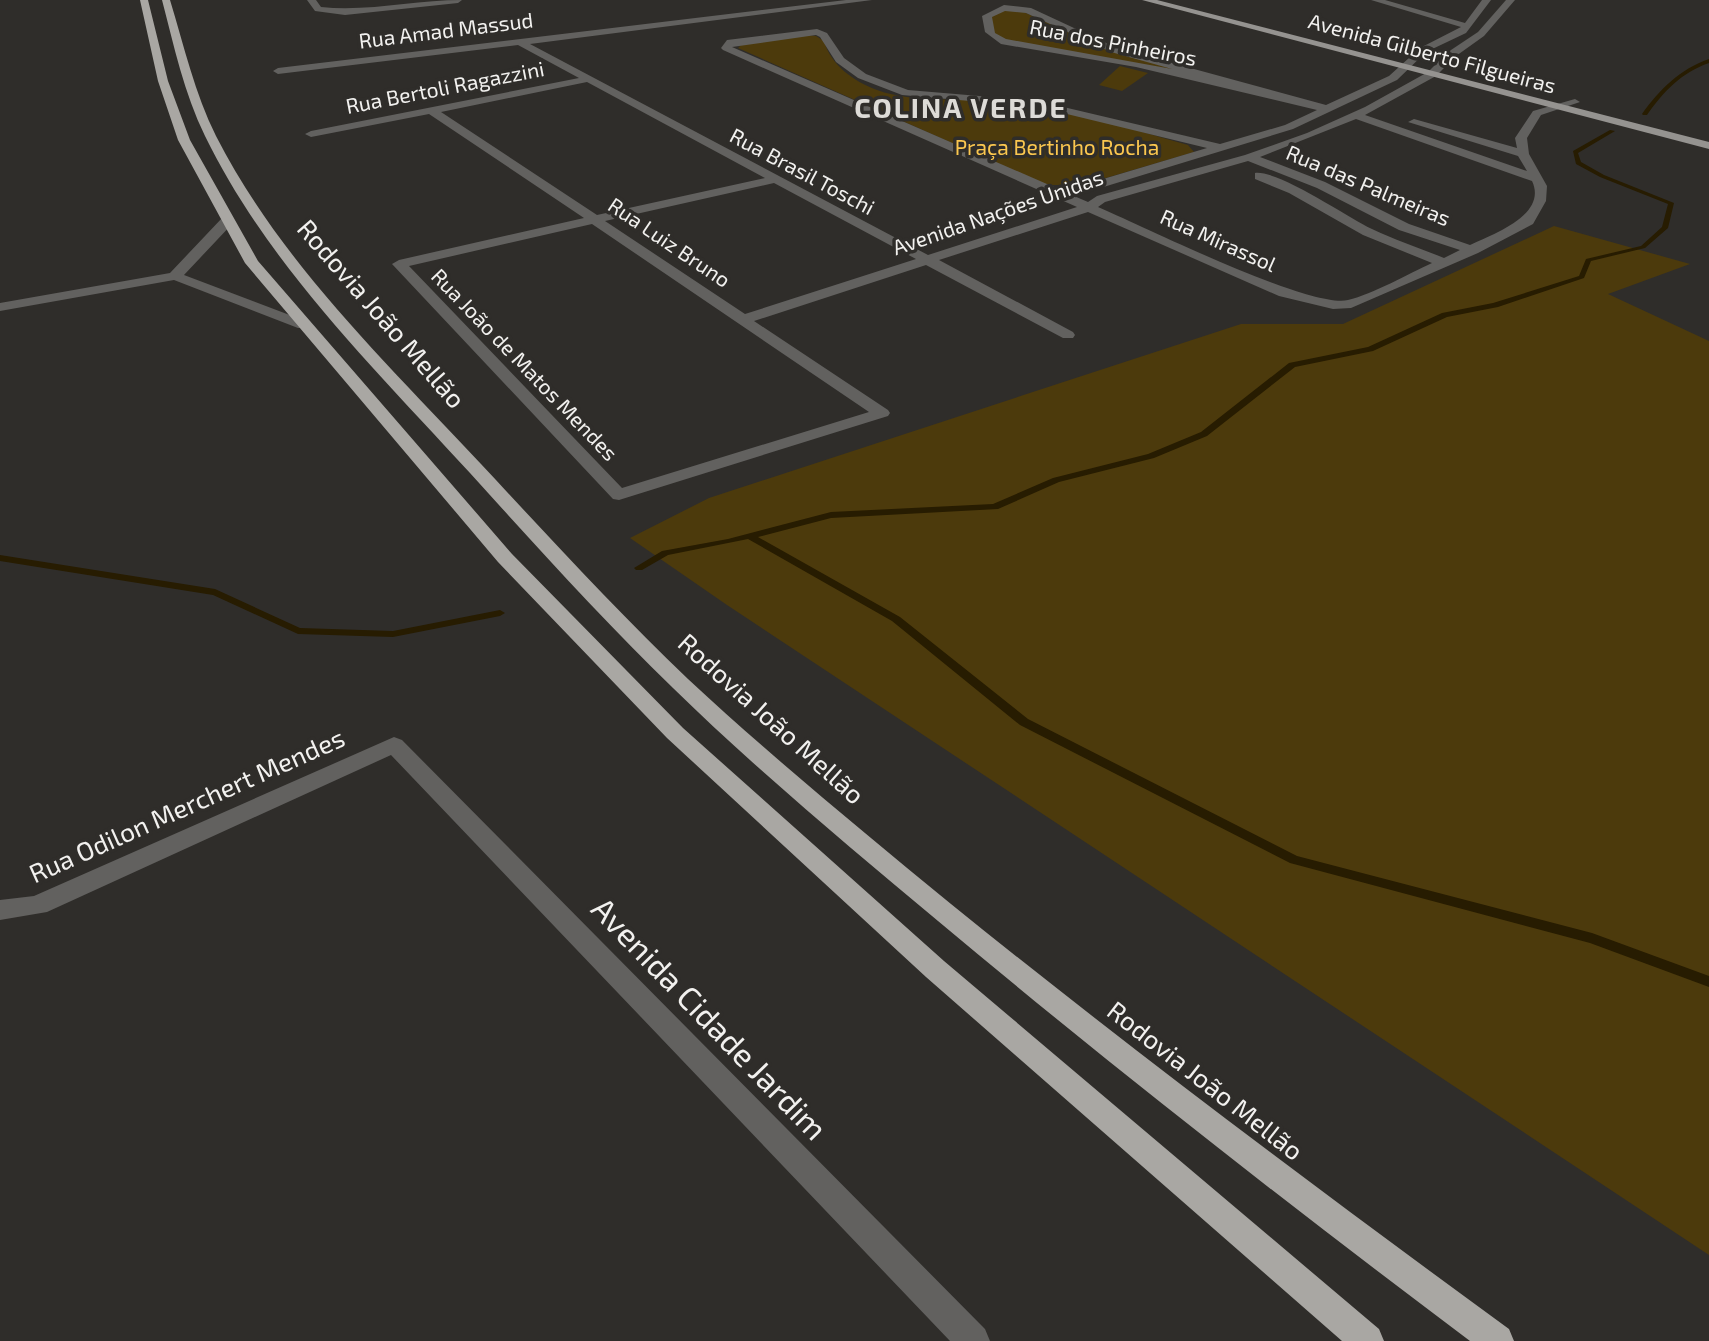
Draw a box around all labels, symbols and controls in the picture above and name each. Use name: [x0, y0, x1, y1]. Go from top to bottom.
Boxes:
street label: Rua Amad Massud: [357, 6, 535, 53]
street label: Avenida Gilberto Filgueiras: [1306, 7, 1559, 98]
street label: Rua dos Pinheiros: [1028, 13, 1199, 70]
street label: Rua Bertoli Ragazzini: [343, 55, 546, 118]
district label: COLINA VERDE: [854, 90, 1068, 124]
street label: Rua Brasil Toschi: [726, 122, 879, 219]
park label: Praça Bertinho Rocha: [955, 134, 1159, 161]
street label: Rua das Palmeiras: [1283, 139, 1454, 230]
street label: Avenida Nações Unidas: [889, 164, 1107, 261]
street label: Rua Luiz Bruno: [604, 192, 736, 292]
street label: Rua Mirassol: [1157, 203, 1281, 277]
street label: Rodovia João Mellão: [292, 212, 472, 414]
street label: Rua João de Matos Mendes: [427, 263, 623, 465]
street label: Rodovia João Mellão: [673, 626, 871, 810]
street label: Rua Odilon Merchert Mendes: [24, 721, 349, 888]
street label: Avenida Cidade Jardim: [585, 889, 836, 1147]
street label: Rodovia João Mellão: [1102, 994, 1310, 1166]

